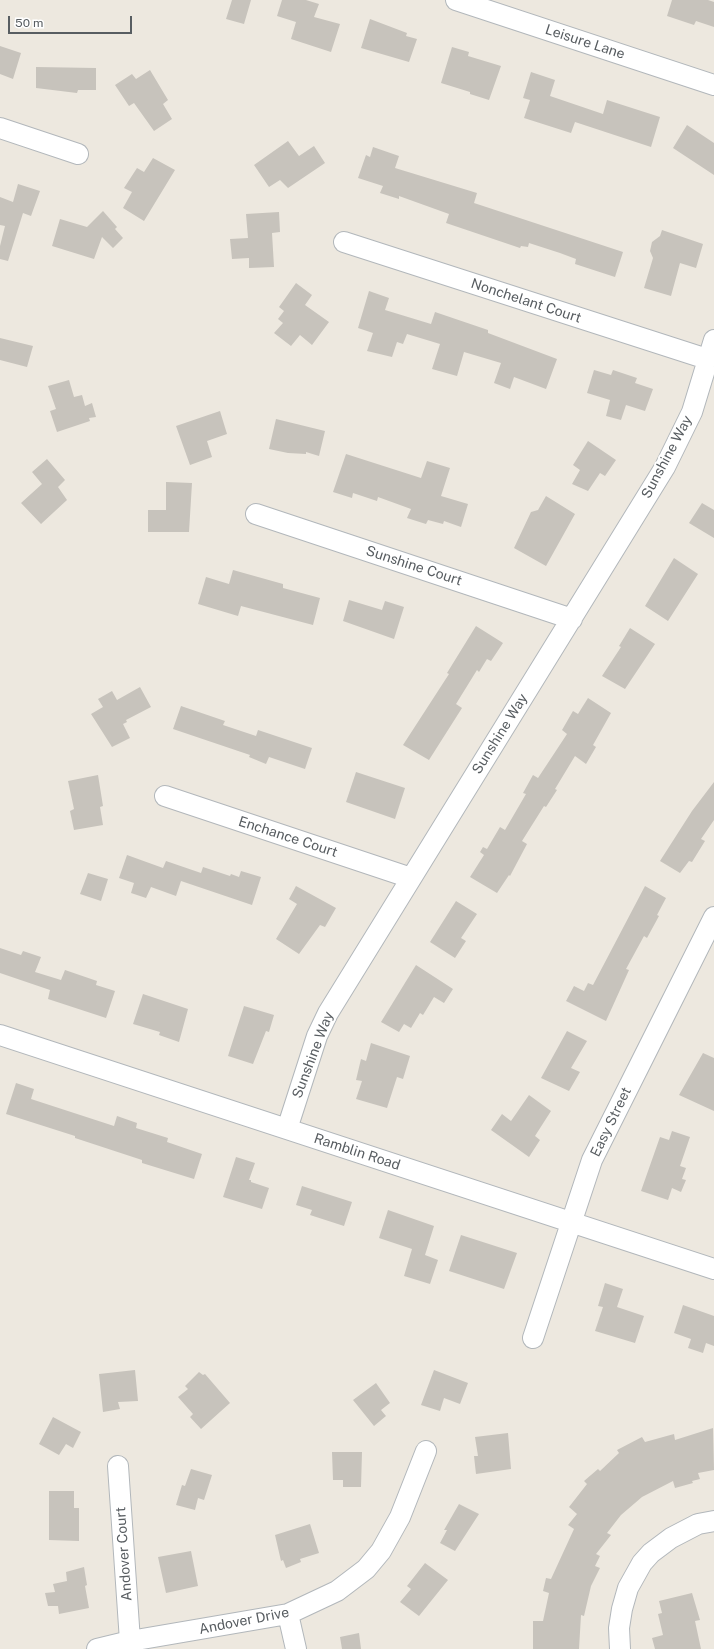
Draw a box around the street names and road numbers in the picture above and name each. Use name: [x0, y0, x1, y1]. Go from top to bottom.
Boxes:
street label: Leisure Lane: [543, 21, 627, 63]
street label: Nonchelant Court: [469, 275, 583, 327]
street label: Sunshine Way: [638, 413, 696, 501]
street label: Sunshine Court: [364, 543, 464, 589]
street label: Sunshine Way: [469, 691, 531, 777]
street label: Enchance Court: [236, 813, 340, 861]
street label: Sunshine Way: [289, 1009, 337, 1101]
street label: Easy Street: [587, 1085, 635, 1159]
street label: Ramblin Road: [312, 1130, 402, 1174]
street label: Andover Court: [112, 1506, 136, 1602]
street label: Andover Drive: [198, 1604, 290, 1638]

